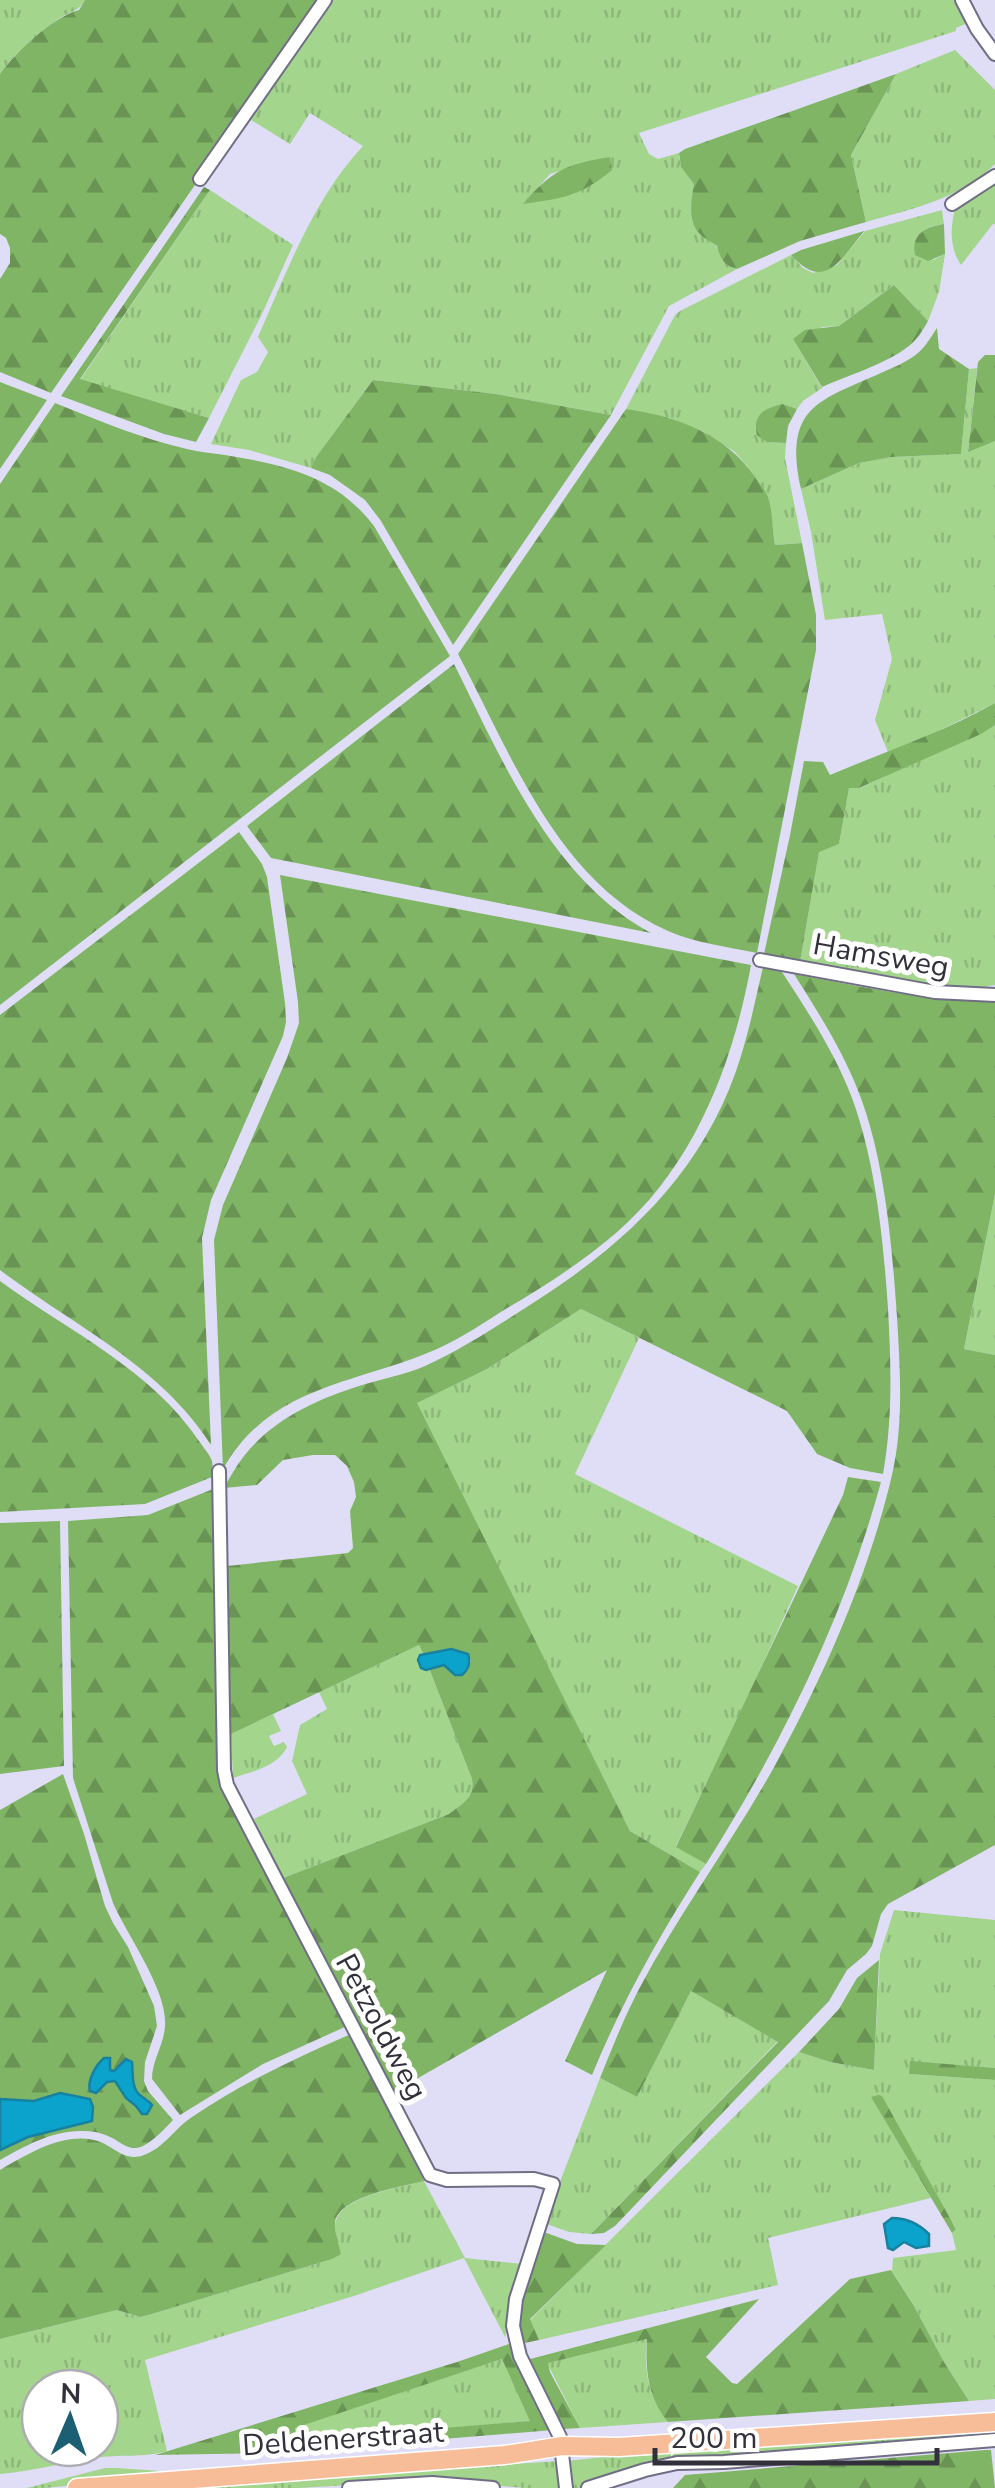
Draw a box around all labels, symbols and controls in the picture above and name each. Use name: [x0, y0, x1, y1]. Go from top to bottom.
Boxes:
street label: Hamsweg: [810, 924, 952, 988]
street label: Petzoldweg: [325, 1947, 437, 2107]
north arrow: [20, 2368, 120, 2468]
text: N: [60, 2375, 82, 2413]
scale bar: [655, 2403, 938, 2465]
street label: Deldenerstraat: [241, 2411, 446, 2466]
text: 200 m: [670, 2418, 757, 2459]

